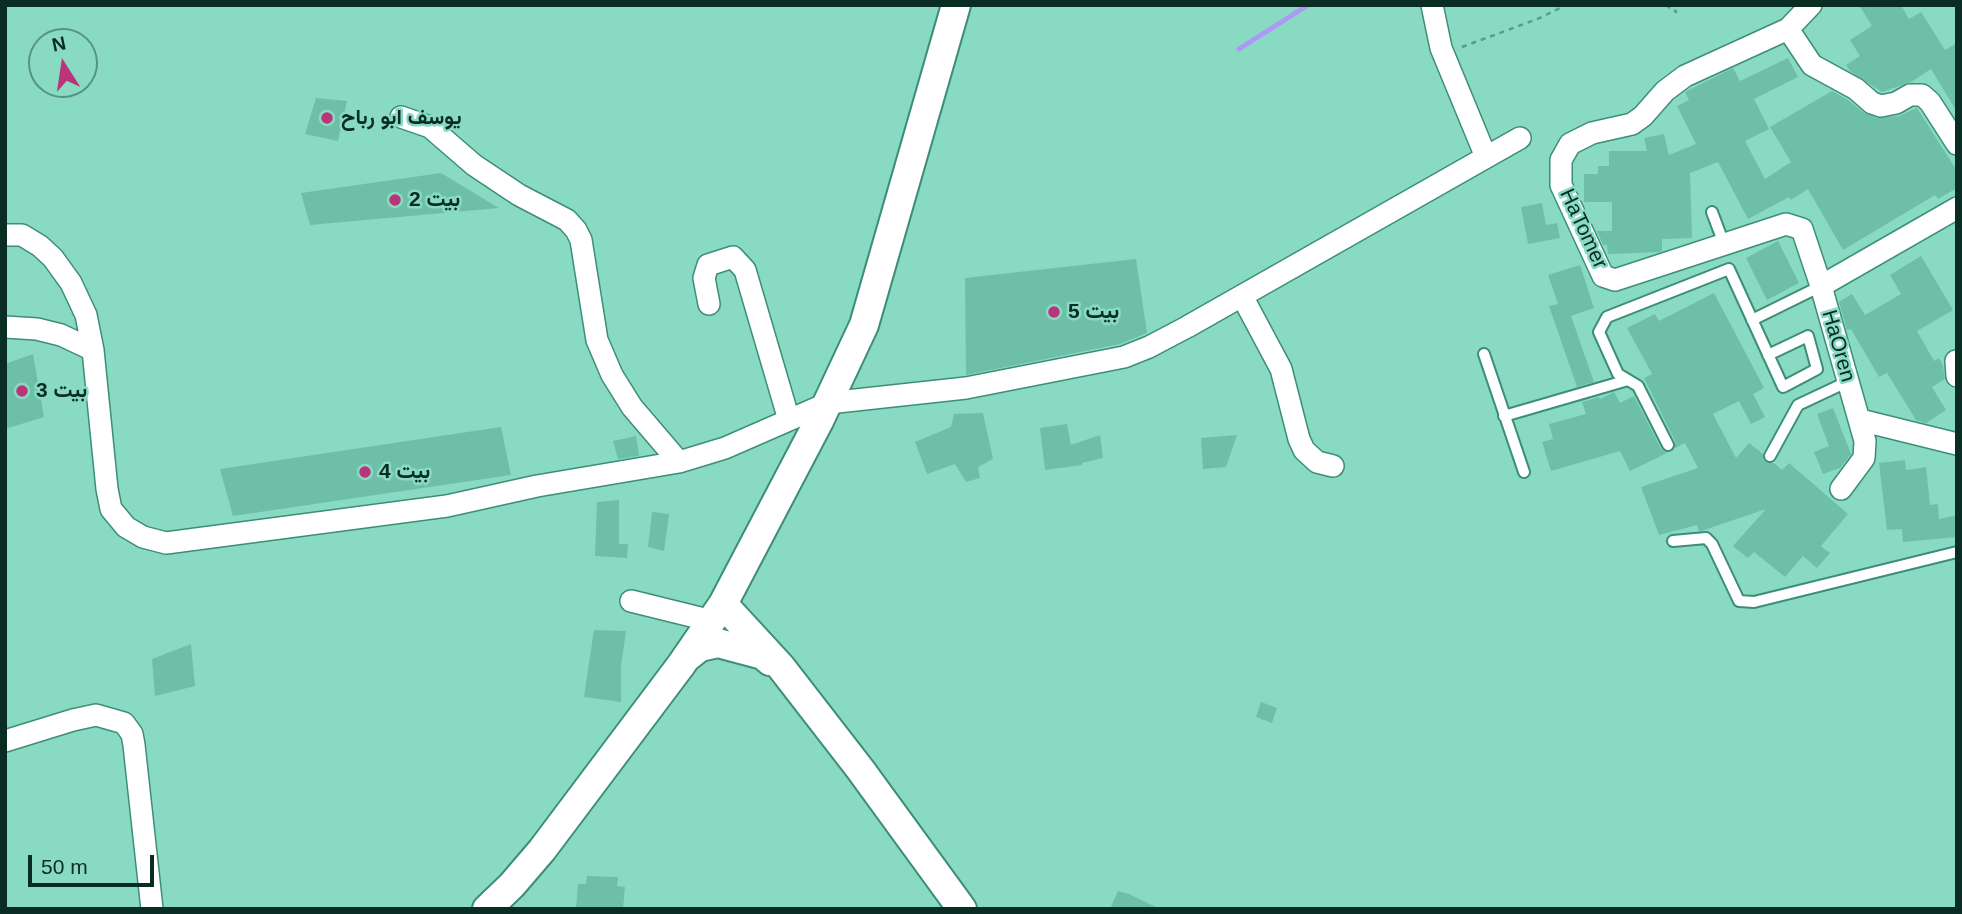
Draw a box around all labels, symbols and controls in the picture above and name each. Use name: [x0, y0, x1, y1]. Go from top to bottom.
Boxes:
north arrow: [28, 28, 98, 98]
text: N: [50, 32, 68, 56]
place label: يوسف ابو رباح: [341, 105, 462, 131]
marker: يوسف ابو رباح: [319, 110, 335, 126]
street label: HaTomer: [1554, 185, 1612, 273]
place label: بيت 2: [409, 187, 460, 213]
marker: بيت 2: [387, 192, 403, 208]
place label: بيت 5: [1068, 299, 1119, 325]
marker: بيت 5: [1046, 304, 1062, 320]
street label: HaOren: [1816, 307, 1860, 385]
place label: بيت 3: [36, 378, 87, 404]
marker: بيت 3: [14, 383, 30, 399]
place label: بيت 4: [379, 459, 430, 485]
marker: بيت 4: [357, 464, 373, 480]
scale bar: [32, 841, 158, 885]
text: 50 m: [41, 855, 88, 878]

